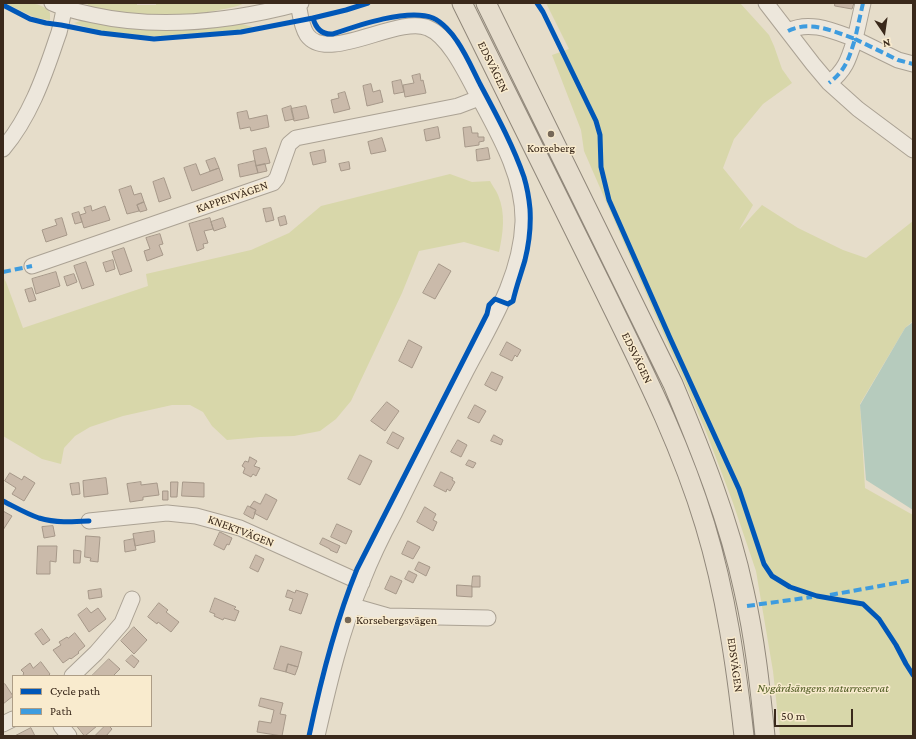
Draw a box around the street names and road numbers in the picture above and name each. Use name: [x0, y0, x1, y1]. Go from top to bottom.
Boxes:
street label: EDSVÄGEN: [474, 39, 512, 95]
street label: KAPPENVÄGEN: [194, 178, 270, 216]
street label: EDSVÄGEN: [618, 330, 656, 386]
street label: KNEKTVÄGEN: [206, 512, 276, 550]
street label: EDSVÄGEN: [724, 637, 746, 693]

